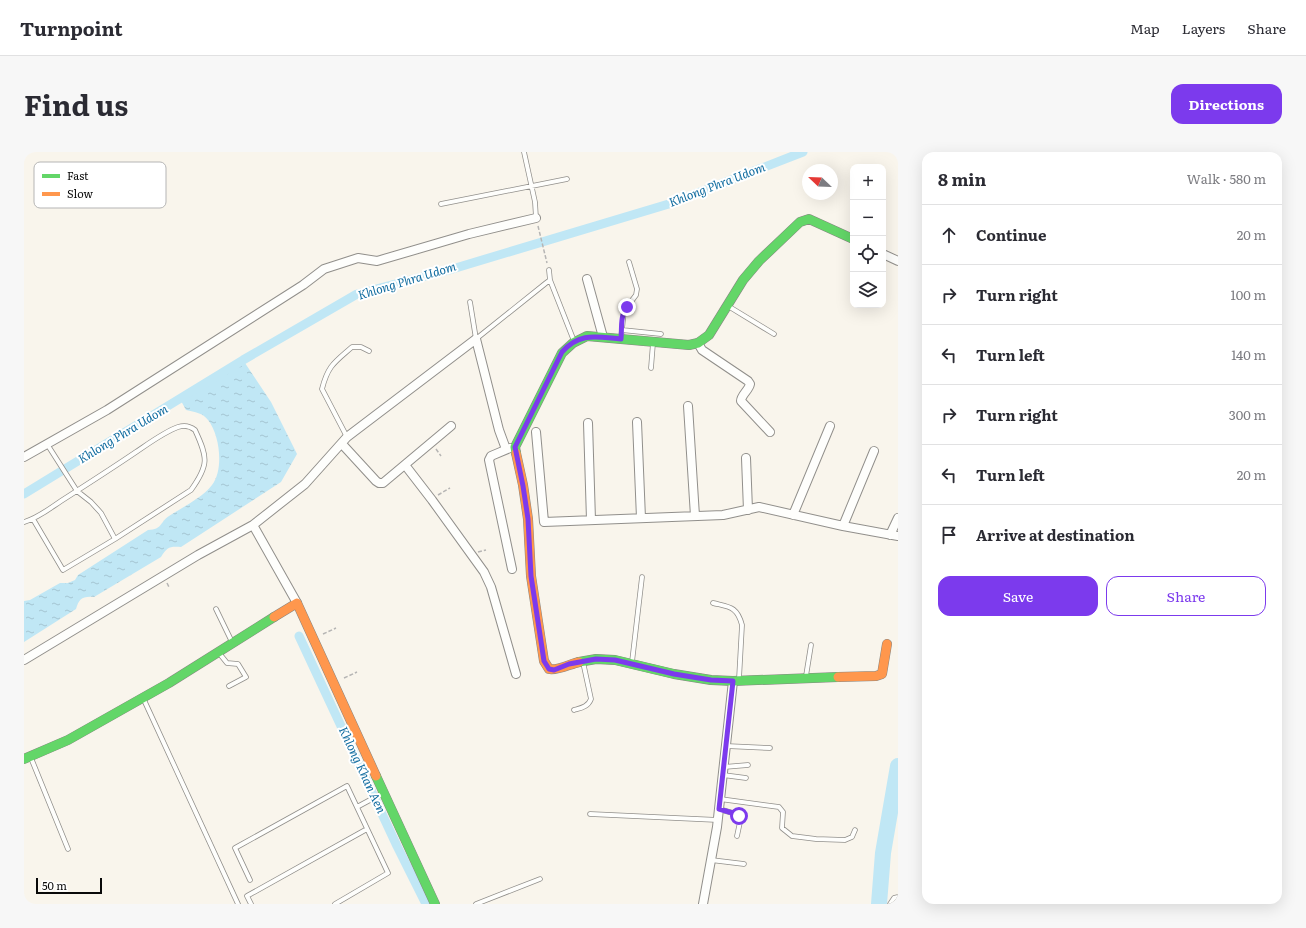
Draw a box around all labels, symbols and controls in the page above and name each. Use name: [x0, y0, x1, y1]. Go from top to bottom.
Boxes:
text: Turnpoint: [20, 14, 123, 42]
text: Map: [1130, 18, 1160, 38]
text: Layers: [1182, 18, 1225, 38]
text: Share: [1247, 18, 1286, 38]
text: Find us: [24, 83, 128, 125]
button: Directions: [1171, 84, 1282, 124]
water label: Khlong Phra Udom: [666, 157, 768, 211]
legend: [34, 162, 166, 208]
north arrow: [802, 164, 838, 200]
map controls: [850, 164, 886, 308]
button: +: [850, 164, 886, 200]
text: 8 min: [938, 166, 986, 191]
text: Fast: [67, 167, 89, 183]
text: Walk · 580 m: [1187, 169, 1266, 188]
text: Slow: [67, 185, 93, 201]
button: −: [850, 200, 886, 236]
text: Continue: [976, 223, 1046, 246]
icon: ahead: [938, 224, 960, 246]
text: 20 m: [1237, 225, 1266, 244]
button: locate: [850, 236, 886, 272]
water label: Khlong Phra Udom: [355, 256, 458, 304]
button: layers: [850, 272, 886, 308]
text: Turn right: [976, 283, 1058, 306]
icon: right: [938, 284, 960, 306]
text: 100 m: [1230, 285, 1266, 304]
route end: [618, 298, 636, 316]
text: Turn left: [976, 343, 1045, 366]
icon: left: [938, 344, 960, 366]
text: 140 m: [1231, 345, 1266, 364]
water label: Khlong Phra Udom: [74, 399, 171, 467]
text: Turn right: [976, 403, 1058, 426]
icon: right: [938, 404, 960, 426]
text: 300 m: [1229, 405, 1266, 424]
text: Turn left: [976, 463, 1045, 486]
icon: left: [938, 464, 960, 486]
text: 20 m: [1237, 465, 1266, 484]
text: Arrive at destination: [976, 523, 1135, 546]
icon: arrive: [938, 524, 960, 546]
button: Save: [938, 576, 1098, 616]
button: Share: [1106, 576, 1266, 616]
water label: Khlong Khan Aen: [335, 723, 391, 816]
route start: [730, 807, 748, 825]
scale bar: [36, 876, 102, 895]
text: 50 m: [42, 877, 67, 893]

